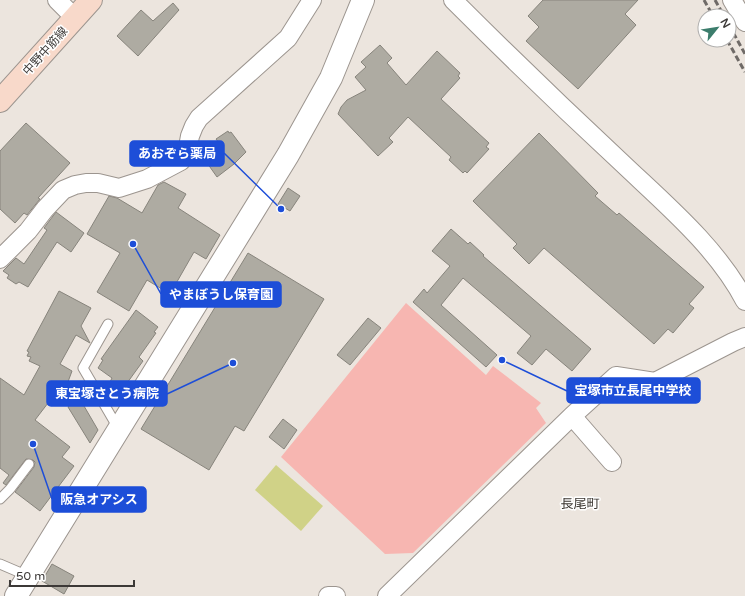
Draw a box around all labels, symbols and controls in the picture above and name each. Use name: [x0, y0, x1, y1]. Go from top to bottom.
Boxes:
north arrow: [697, 8, 737, 48]
text: N: [717, 16, 733, 30]
street label: 中野中筋線: [20, 24, 70, 78]
callout: あおぞら薬局: [130, 141, 224, 166]
text: あおぞら薬局: [138, 146, 216, 162]
callout: やまぼうし保育園: [161, 282, 281, 307]
text: やまぼうし保育園: [169, 287, 273, 303]
callout: 宝塚市立長尾中学校: [567, 378, 700, 403]
callout: 東宝塚さとう病院: [47, 381, 167, 406]
text: 宝塚市立長尾中学校: [574, 383, 692, 399]
text: 東宝塚さとう病院: [55, 386, 159, 402]
callout: 阪急オアシス: [52, 487, 146, 512]
text: 阪急オアシス: [60, 492, 138, 508]
district label: 長尾町: [560, 496, 600, 512]
scale bar: [10, 562, 134, 588]
text: 50 m: [16, 569, 45, 583]

